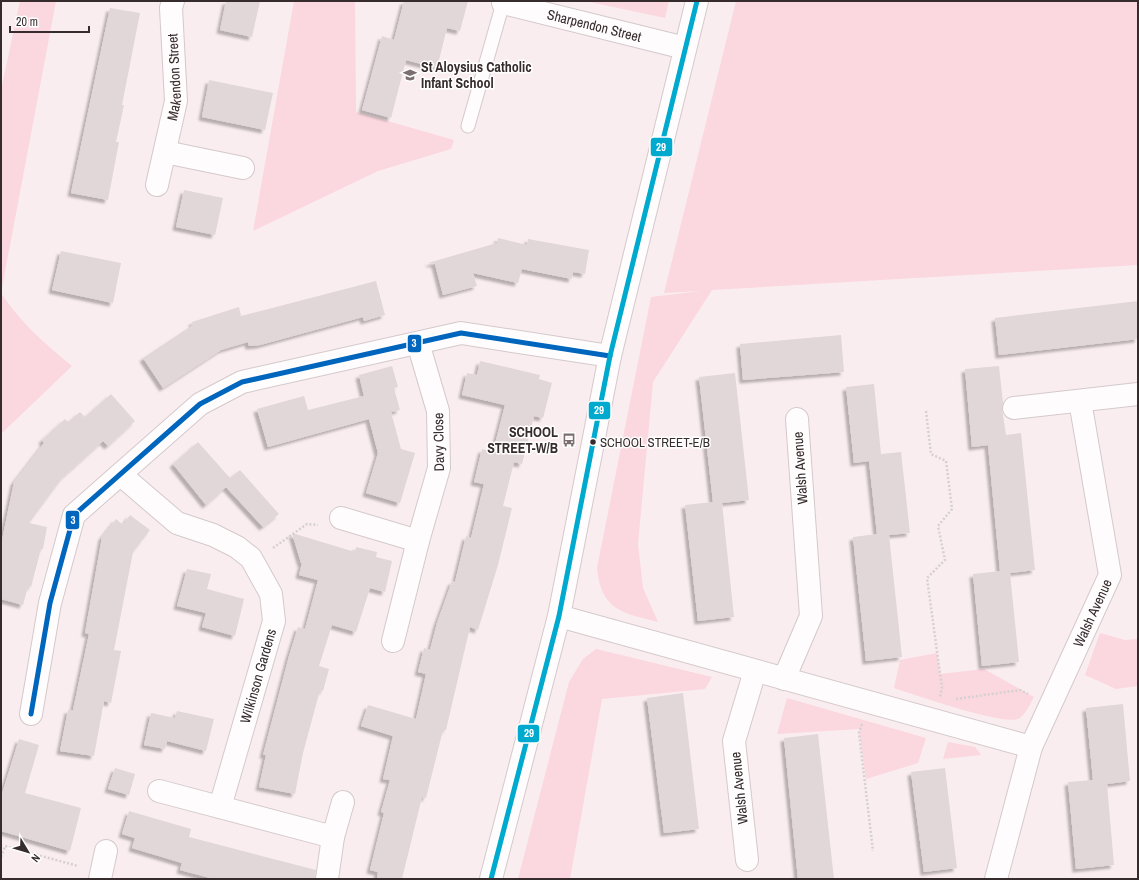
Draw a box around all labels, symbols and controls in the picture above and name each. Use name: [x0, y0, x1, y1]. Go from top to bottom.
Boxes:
street label: Sharpendon Street: [545, 5, 643, 46]
scale bar: [10, 8, 89, 34]
text: 20 m: [16, 14, 38, 30]
street label: Makendon Street: [163, 33, 185, 122]
place label: St Aloysius Catholic Infant School: [421, 58, 532, 92]
school or university icon: St Aloysius Catholic Infant School: [402, 67, 418, 83]
line badge: 29: [650, 137, 673, 157]
text: 29: [656, 140, 666, 154]
line badge: 3: [407, 334, 422, 353]
text: 3: [411, 336, 417, 350]
line badge: 29: [588, 401, 611, 420]
text: 29: [594, 403, 604, 417]
street label: Davy Close: [429, 412, 448, 472]
place label: SCHOOL STREET-W/B: [487, 423, 558, 457]
street label: Walsh Avenue: [788, 431, 812, 505]
bus stop icon: SCHOOL STREET-W/B: [561, 432, 577, 448]
place label: SCHOOL STREET-E/B: [600, 434, 710, 451]
marker: SCHOOL STREET-E/B: [588, 437, 598, 447]
line badge: 3: [65, 510, 80, 530]
text: 3: [70, 513, 76, 527]
street label: Walsh Avenue: [1069, 576, 1116, 650]
street label: Wilkinson Gardens: [236, 626, 280, 725]
line badge: 29: [517, 724, 540, 743]
text: 29: [524, 726, 534, 740]
street label: Walsh Avenue: [726, 751, 752, 825]
north arrow: [8, 832, 48, 872]
text: N: [28, 851, 43, 865]

